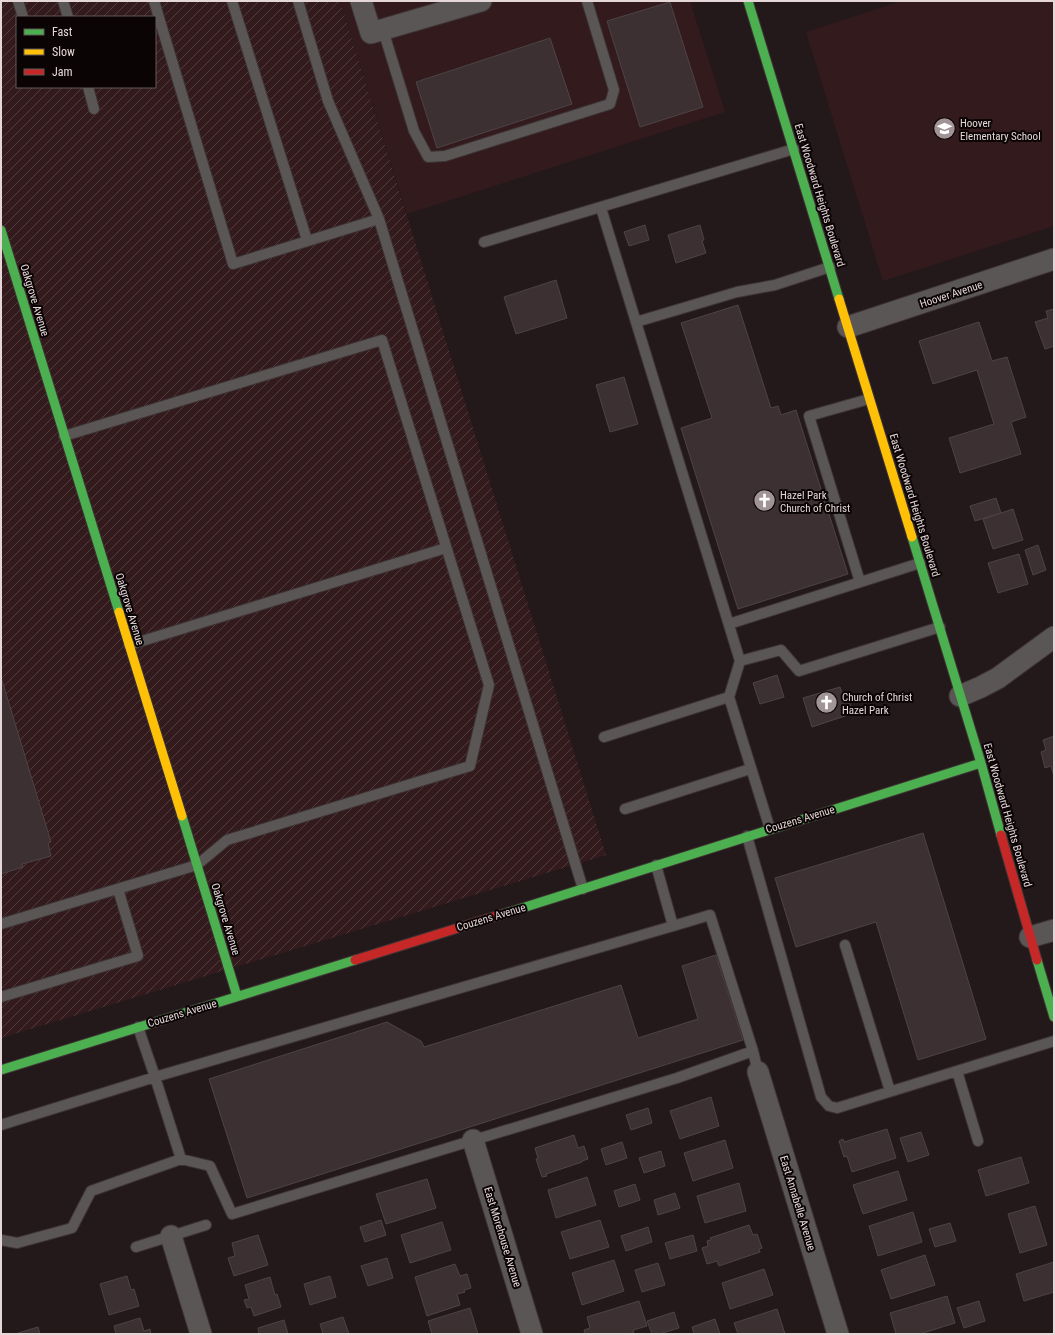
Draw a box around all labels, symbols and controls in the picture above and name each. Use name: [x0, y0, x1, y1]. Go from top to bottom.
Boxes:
legend: [16, 16, 156, 88]
text: Fast: [52, 25, 73, 39]
text: Slow: [52, 45, 75, 59]
text: Jam: [52, 65, 73, 79]
school or university icon: Hoover Elementary School: [932, 116, 958, 142]
place label: Hoover Elementary School: [960, 117, 1041, 143]
street label: East Woodward Heights Boulevard: [792, 122, 848, 268]
street label: Oakgrove Avenue: [17, 262, 52, 338]
street label: Hoover Avenue: [918, 278, 984, 311]
street label: East Woodward Heights Boulevard: [887, 432, 943, 578]
church icon: Hazel Park Church of Christ: [751, 488, 777, 514]
place label: Hazel Park Church of Christ: [780, 489, 850, 515]
street label: Oakgrove Avenue: [112, 571, 147, 647]
church icon: Church of Christ Hazel Park: [814, 690, 840, 716]
place label: Church of Christ Hazel Park: [842, 691, 912, 717]
street label: East Woodward Heights Boulevard: [981, 742, 1034, 889]
street label: Couzens Avenue: [764, 803, 836, 836]
street label: Oakgrove Avenue: [208, 881, 243, 957]
street label: Couzens Avenue: [455, 901, 527, 934]
street label: Couzens Avenue: [146, 997, 218, 1030]
street label: East Annabelle Avenue: [777, 1154, 818, 1252]
street label: East Morehouse Avenue: [481, 1185, 524, 1289]

